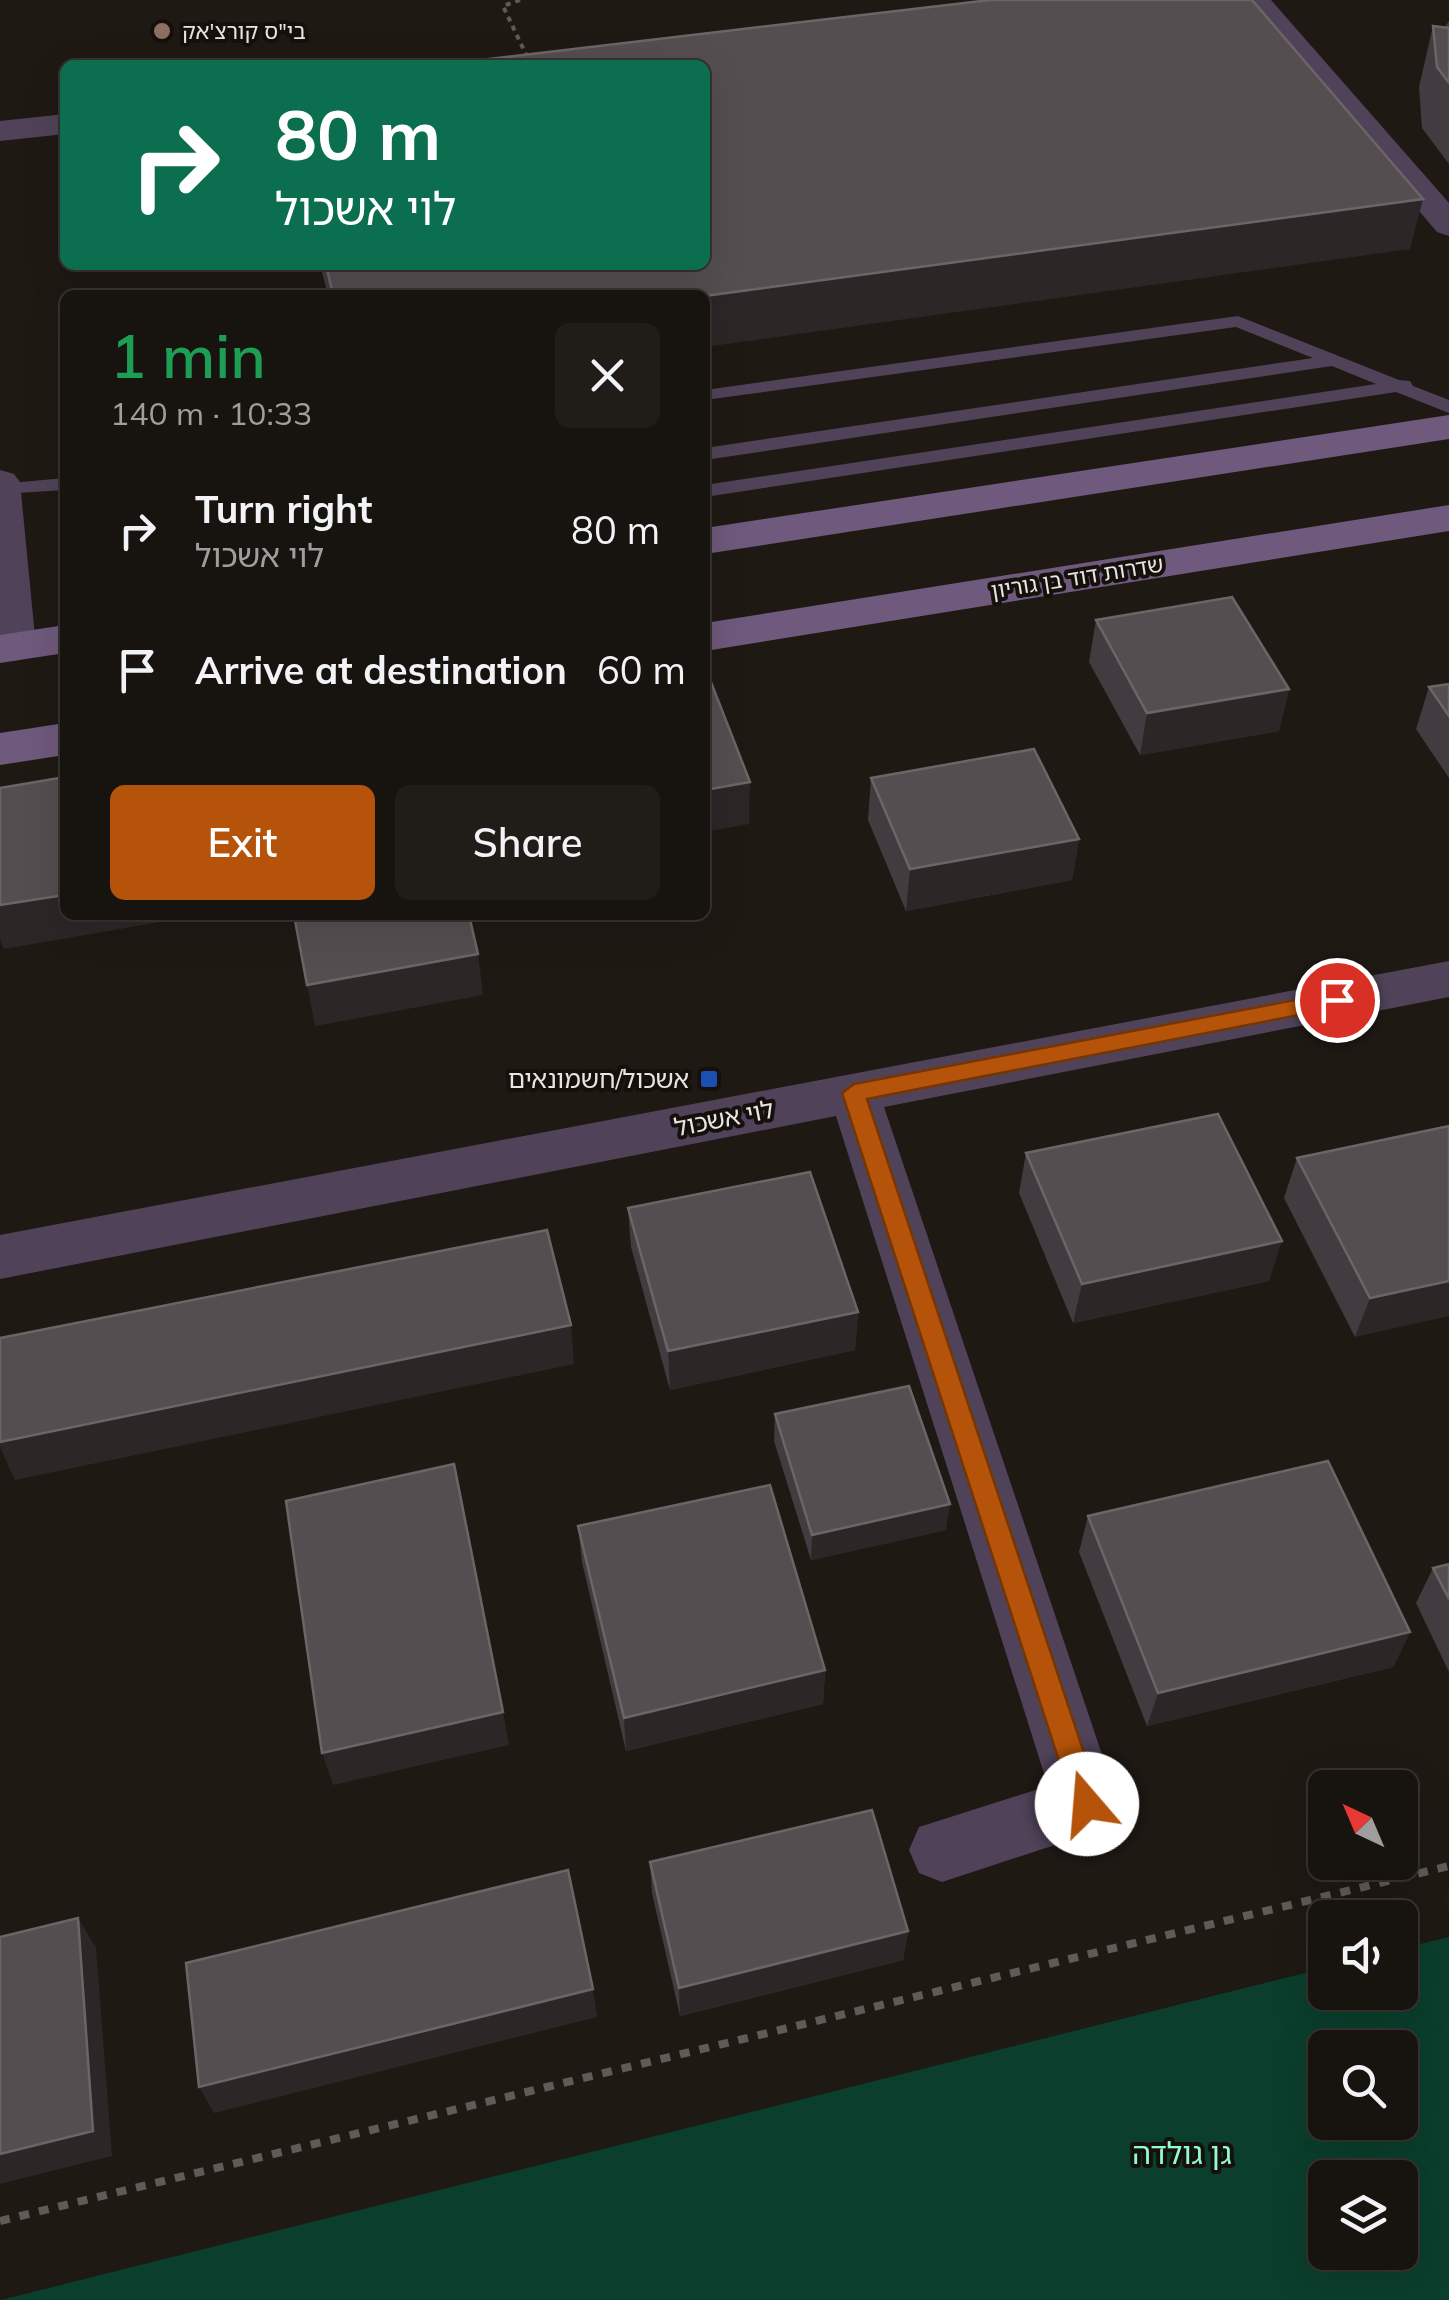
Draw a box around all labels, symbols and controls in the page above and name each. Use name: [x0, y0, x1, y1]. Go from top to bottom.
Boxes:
place label: בי"ס קורצ'אק: [182, 17, 306, 45]
marker: בי"ס קורצ'אק: [151, 20, 173, 42]
text: 80 m: [275, 90, 441, 178]
icon: right: [110, 100, 240, 230]
text: לוי אשכול: [275, 180, 457, 236]
text: 1 min: [110, 318, 266, 393]
button: close: [555, 323, 660, 428]
text: 140 m · 10:33: [110, 393, 312, 433]
text: Turn right: [195, 485, 372, 533]
icon: right: [110, 503, 165, 558]
text: 80 m: [571, 506, 660, 554]
text: לוי אשכול: [195, 535, 324, 575]
street label: שדרות דוד בן גוריון: [989, 550, 1165, 604]
icon: arrive: [110, 643, 165, 698]
text: Arrive at destination: [195, 646, 567, 694]
text: 60 m: [597, 646, 686, 694]
button: Exit: [110, 785, 375, 900]
button: Share: [395, 785, 660, 900]
pin: [1295, 958, 1380, 1043]
icon: arrive: [1310, 973, 1365, 1028]
place label: אשכול/חשמונאים: [508, 1063, 689, 1094]
marker: אשכול/חשמונאים: [698, 1068, 720, 1090]
street label: לוי אשכול: [671, 1093, 776, 1142]
position arrow: [1035, 1752, 1139, 1856]
north arrow: [1308, 1770, 1418, 1880]
map controls: [1308, 1770, 1418, 2270]
button: sound: [1308, 1900, 1418, 2010]
button: search: [1308, 2030, 1418, 2140]
park label: גן גולדה: [1132, 2134, 1232, 2172]
button: layers: [1308, 2160, 1418, 2270]

